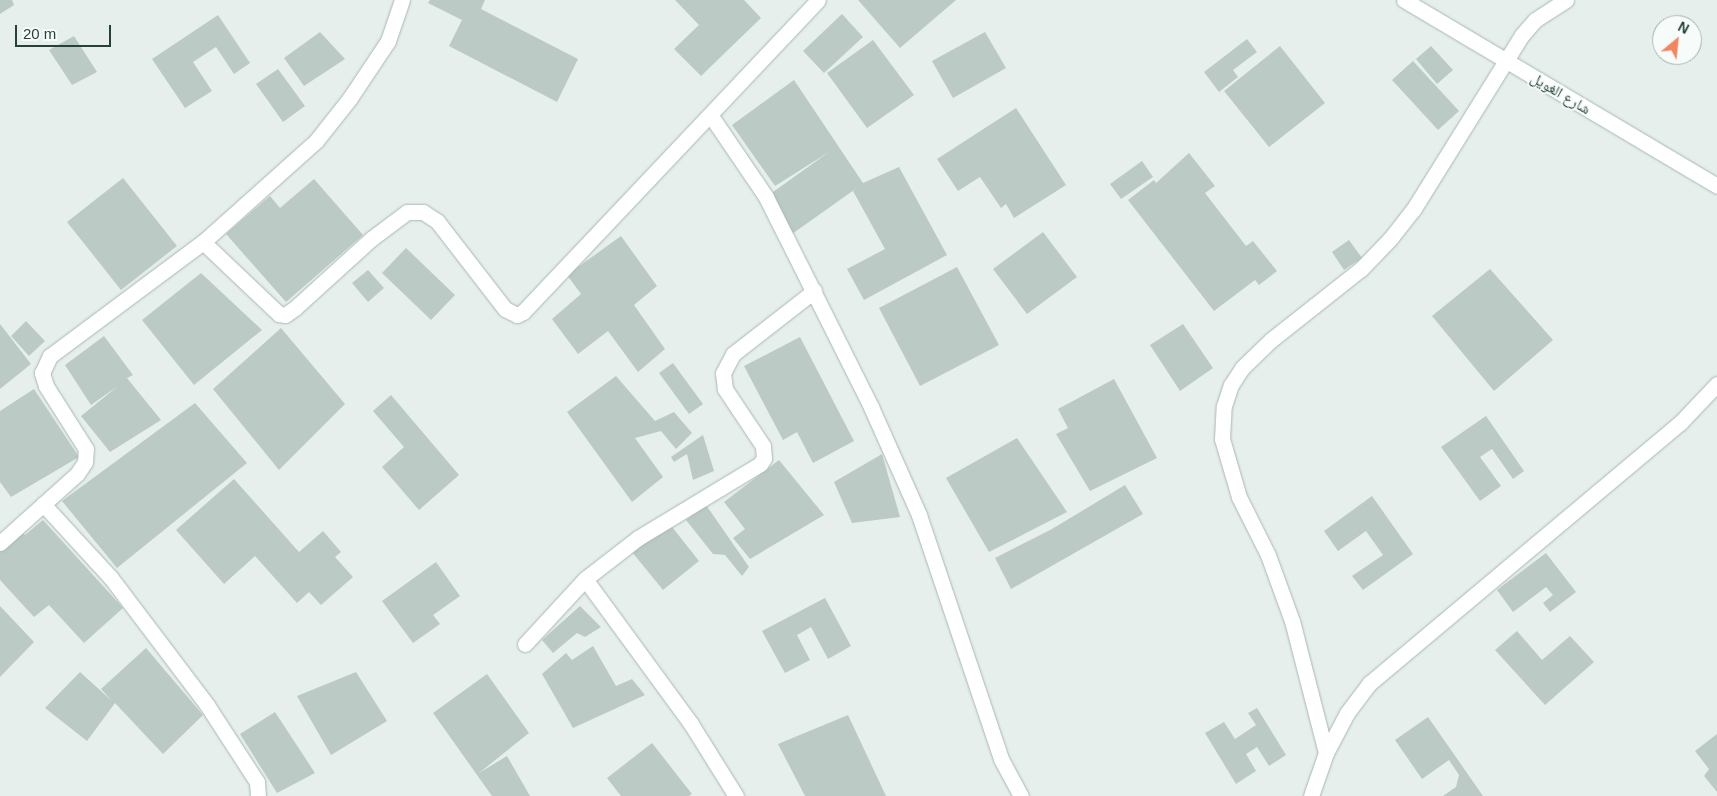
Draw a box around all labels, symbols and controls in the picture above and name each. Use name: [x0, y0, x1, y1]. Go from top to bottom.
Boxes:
scale bar: [18, 15, 114, 47]
north arrow: [1652, 15, 1702, 65]
text: N: [1675, 18, 1692, 37]
text: 20 m: [23, 25, 56, 42]
street label: شارع الغويل: [1528, 68, 1594, 118]

